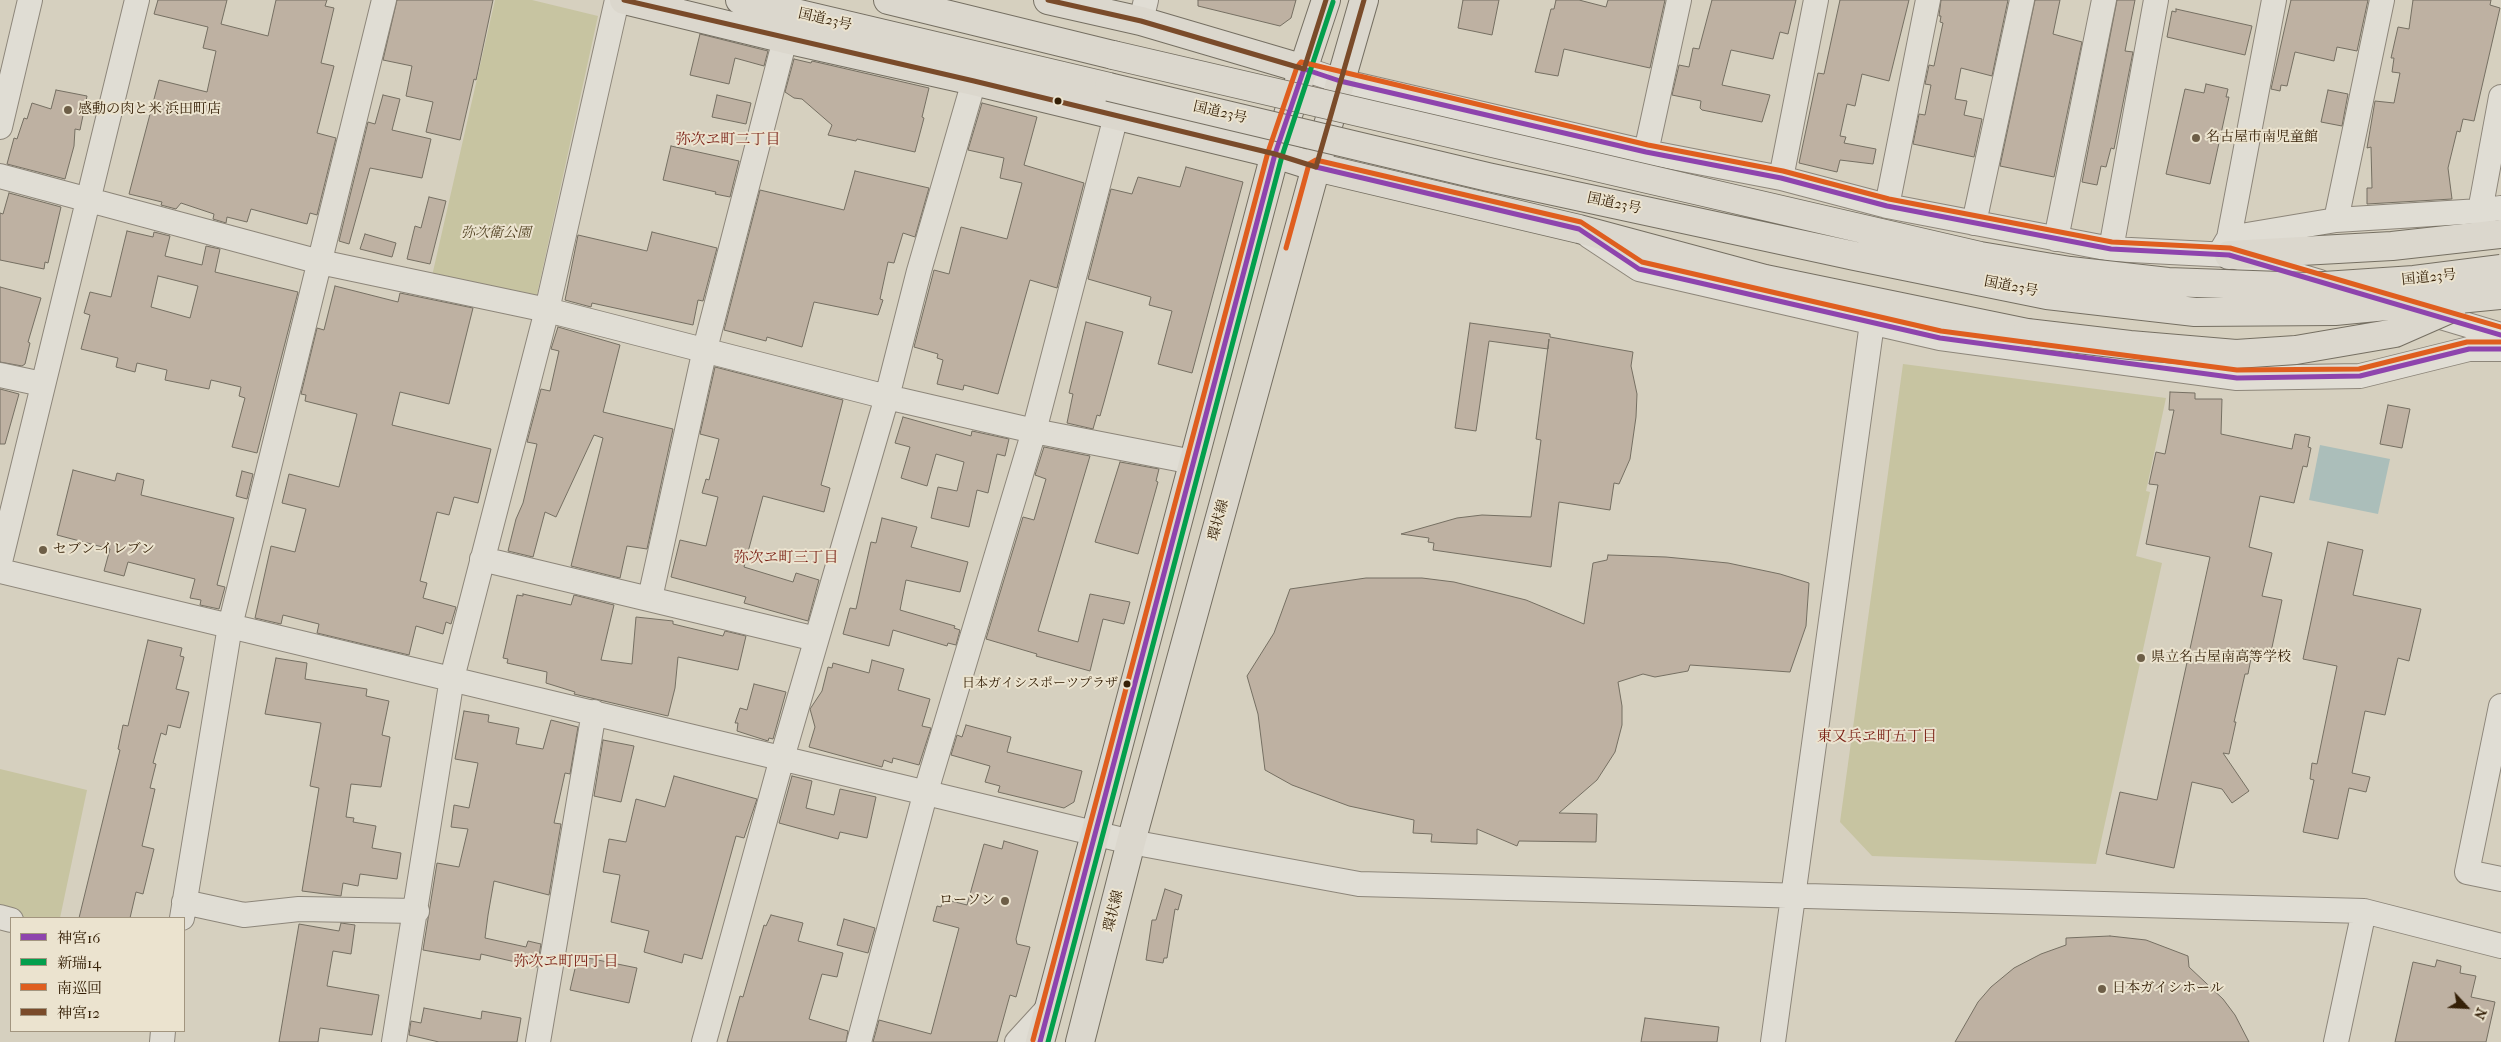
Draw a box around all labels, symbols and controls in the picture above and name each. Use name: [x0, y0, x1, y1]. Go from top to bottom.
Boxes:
street label: 国道23号: [796, 6, 854, 34]
unlabelled marker: [1053, 96, 1063, 106]
street label: 国道23号: [1191, 99, 1249, 127]
place label: 感動の肉と米 浜田町店: [78, 102, 221, 118]
marker: 感動の肉と米 浜田町店: [62, 104, 74, 116]
place label: 名古屋市南児童館: [2206, 130, 2318, 146]
district label: 弥次ヱ町二丁目: [676, 131, 780, 149]
marker: 名古屋市南児童館: [2190, 132, 2202, 144]
street label: 国道23号: [1585, 190, 1643, 218]
park label: 弥次衛公園: [461, 226, 531, 242]
street label: 国道23号: [2401, 267, 2457, 289]
street label: 国道23号: [1982, 274, 2040, 300]
street label: 環状線: [1205, 498, 1233, 542]
place label: セブン-イレブン: [53, 542, 155, 558]
marker: セブン-イレブン: [37, 544, 49, 556]
district label: 弥次ヱ町三丁目: [734, 549, 838, 567]
place label: 県立名古屋南高等学校: [2151, 650, 2291, 666]
marker: 県立名古屋南高等学校: [2135, 652, 2147, 664]
place label: 日本ガイシスポーツプラザ: [962, 676, 1118, 692]
marker: 日本ガイシスポーツプラザ: [1122, 679, 1132, 689]
district label: 東又兵ヱ町五丁目: [1817, 728, 1937, 746]
street label: 環状線: [1101, 889, 1127, 933]
place label: ローソン: [939, 893, 995, 909]
marker: ローソン: [999, 895, 1011, 907]
legend: [10, 917, 185, 1032]
text: 神宮16: [57, 929, 100, 947]
district label: 弥次ヱ町四丁目: [514, 953, 618, 971]
text: 新瑞14: [57, 954, 101, 972]
text: 南巡回: [57, 979, 102, 997]
place label: 日本ガイシホール: [2112, 981, 2224, 997]
north arrow: [2441, 982, 2491, 1032]
marker: 日本ガイシホール: [2096, 983, 2108, 995]
text: 神宮12: [57, 1004, 100, 1022]
text: N: [2470, 1005, 2490, 1022]

